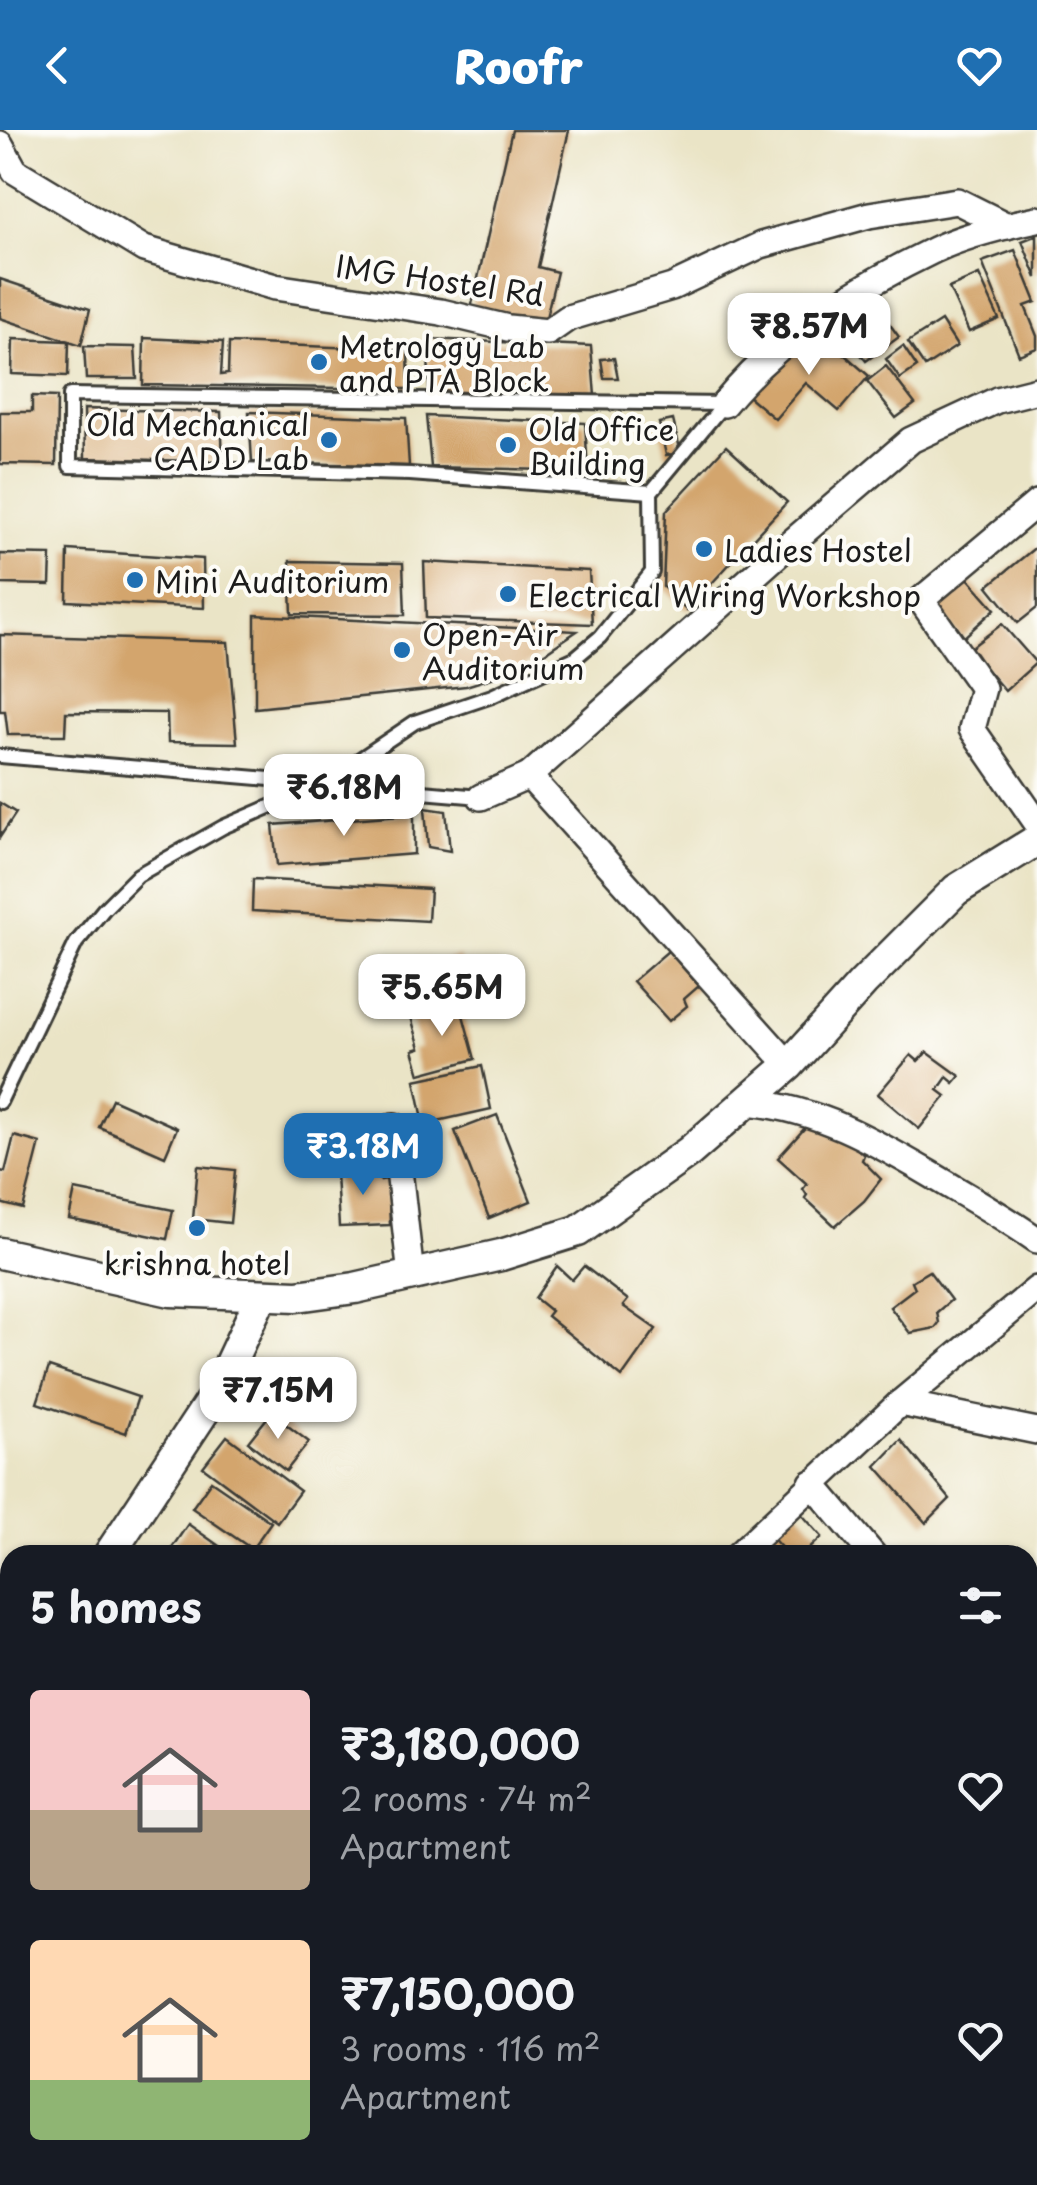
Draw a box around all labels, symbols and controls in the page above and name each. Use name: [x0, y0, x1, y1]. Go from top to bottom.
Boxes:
text: Roofr: [454, 31, 583, 99]
icon: back: [30, 38, 85, 93]
icon: heart: [952, 38, 1007, 93]
street label: IMG Hostel Rd: [333, 242, 547, 316]
pin: ₹8.57M: [728, 293, 890, 378]
text: ₹8.57M: [750, 301, 868, 349]
place label: Metrology Lab and PTA Block: [339, 323, 549, 402]
marker: Metrology Lab and PTA Block: [308, 351, 330, 373]
place label: Old Mechanical CADD Lab: [86, 401, 309, 480]
place label: Old Office Building: [528, 406, 674, 485]
marker: Old Mechanical CADD Lab: [318, 429, 340, 451]
marker: Old Office Building: [497, 434, 519, 456]
place label: Ladies Hostel: [724, 527, 912, 572]
marker: Ladies Hostel: [693, 538, 715, 560]
place label: Mini Auditorium: [155, 558, 389, 603]
marker: Mini Auditorium: [124, 569, 146, 591]
place label: Electrical Wiring Workshop: [528, 572, 921, 617]
marker: Electrical Wiring Workshop: [497, 583, 519, 605]
place label: Open-Air Auditorium: [422, 611, 585, 690]
marker: Open-Air Auditorium: [391, 639, 413, 661]
pin: ₹6.18M: [263, 754, 425, 839]
text: ₹6.18M: [286, 762, 402, 810]
pin: ₹5.65M: [361, 954, 523, 1039]
text: ₹5.65M: [380, 962, 504, 1010]
pin: ₹3.18M: [282, 1113, 444, 1198]
text: ₹3.18M: [306, 1121, 420, 1169]
marker: krishna hotel: [186, 1217, 208, 1239]
place label: krishna hotel: [104, 1240, 290, 1285]
pin: ₹7.15M: [197, 1357, 359, 1442]
text: ₹7.15M: [222, 1365, 334, 1413]
text: 5 homes: [30, 1574, 202, 1637]
icon: filters: [953, 1578, 1008, 1633]
text: ₹3,180,000: [340, 1711, 580, 1774]
icon: home: [110, 1730, 230, 1850]
icon: heart: [953, 1763, 1008, 1818]
text: 2 rooms · 74 m²: [340, 1774, 592, 1822]
text: Apartment: [340, 1822, 511, 1870]
text: ₹7,150,000: [340, 1961, 575, 2024]
icon: home: [110, 1980, 230, 2100]
icon: heart: [953, 2013, 1008, 2068]
text: 3 rooms · 116 m²: [340, 2024, 601, 2072]
text: Apartment: [340, 2072, 511, 2120]

